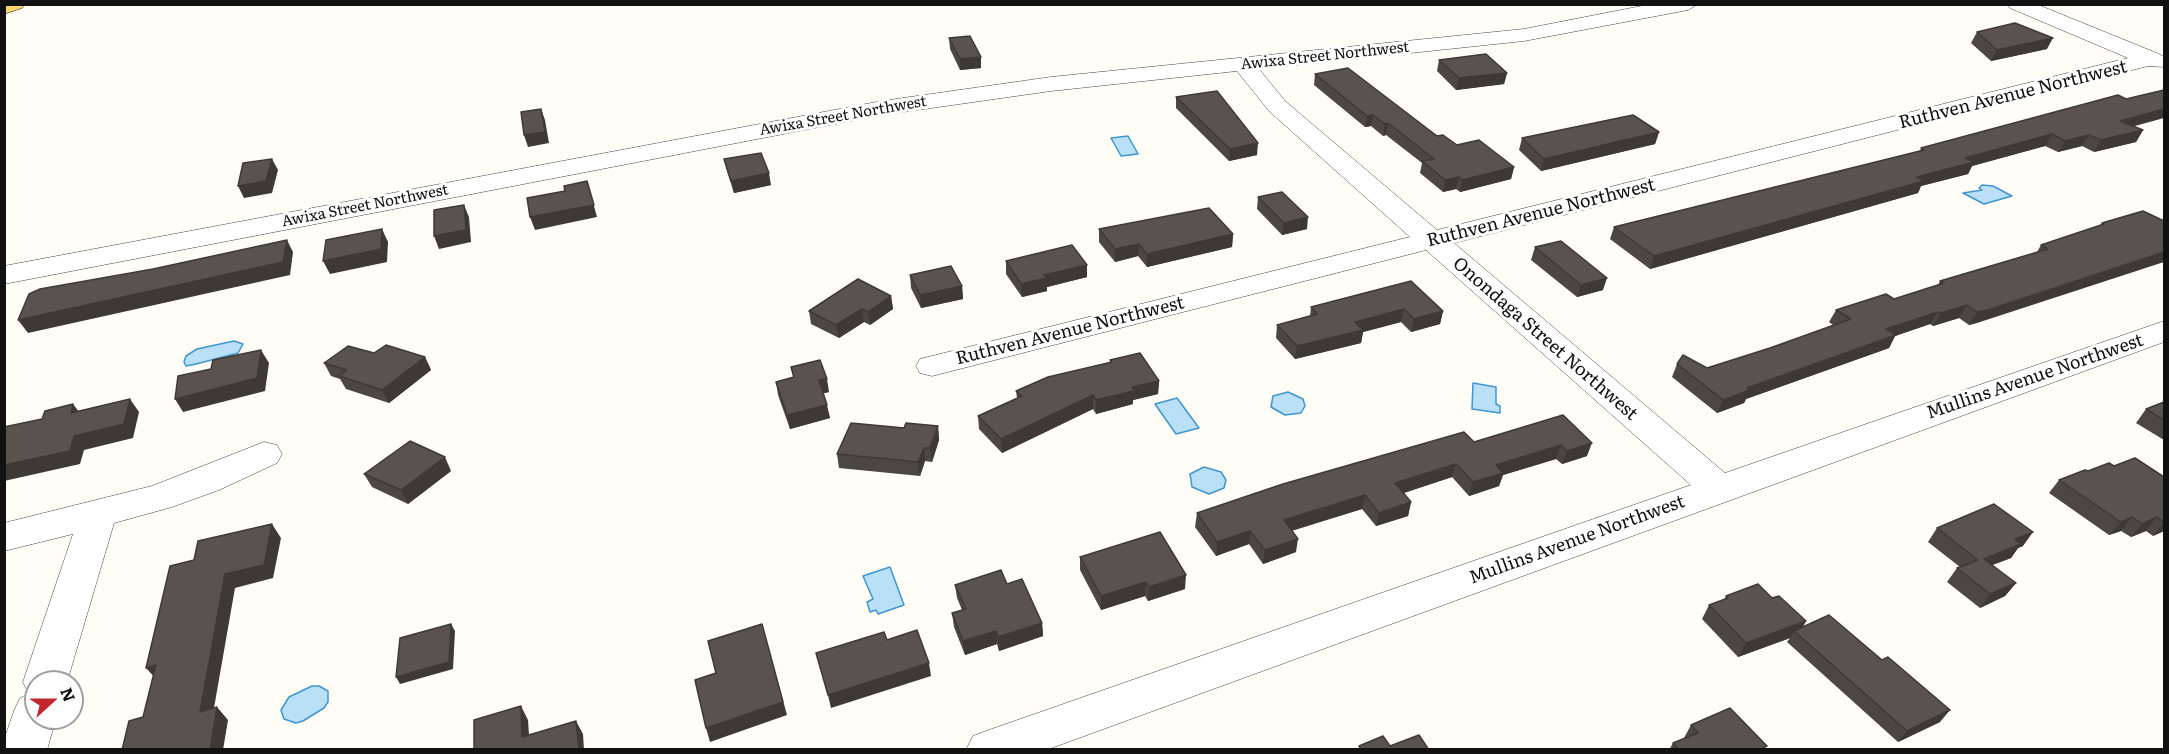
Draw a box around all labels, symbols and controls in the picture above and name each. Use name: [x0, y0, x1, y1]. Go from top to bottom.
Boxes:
street label: Awixa Street Northwest: [1240, 38, 1410, 74]
street label: Ruthven Avenue Northwest: [1897, 56, 2129, 134]
street label: Awixa Street Northwest: [758, 92, 928, 140]
street label: Ruthven Avenue Northwest: [1425, 174, 1657, 252]
street label: Awixa Street Northwest: [280, 181, 450, 231]
street label: Onondaga Street Northwest: [1448, 253, 1642, 425]
street label: Ruthven Avenue Northwest: [954, 292, 1186, 370]
street label: Mullins Avenue Northwest: [1924, 330, 2146, 424]
street label: Mullins Avenue Northwest: [1466, 491, 1688, 589]
north arrow: [24, 670, 84, 730]
text: N: [55, 684, 83, 705]

